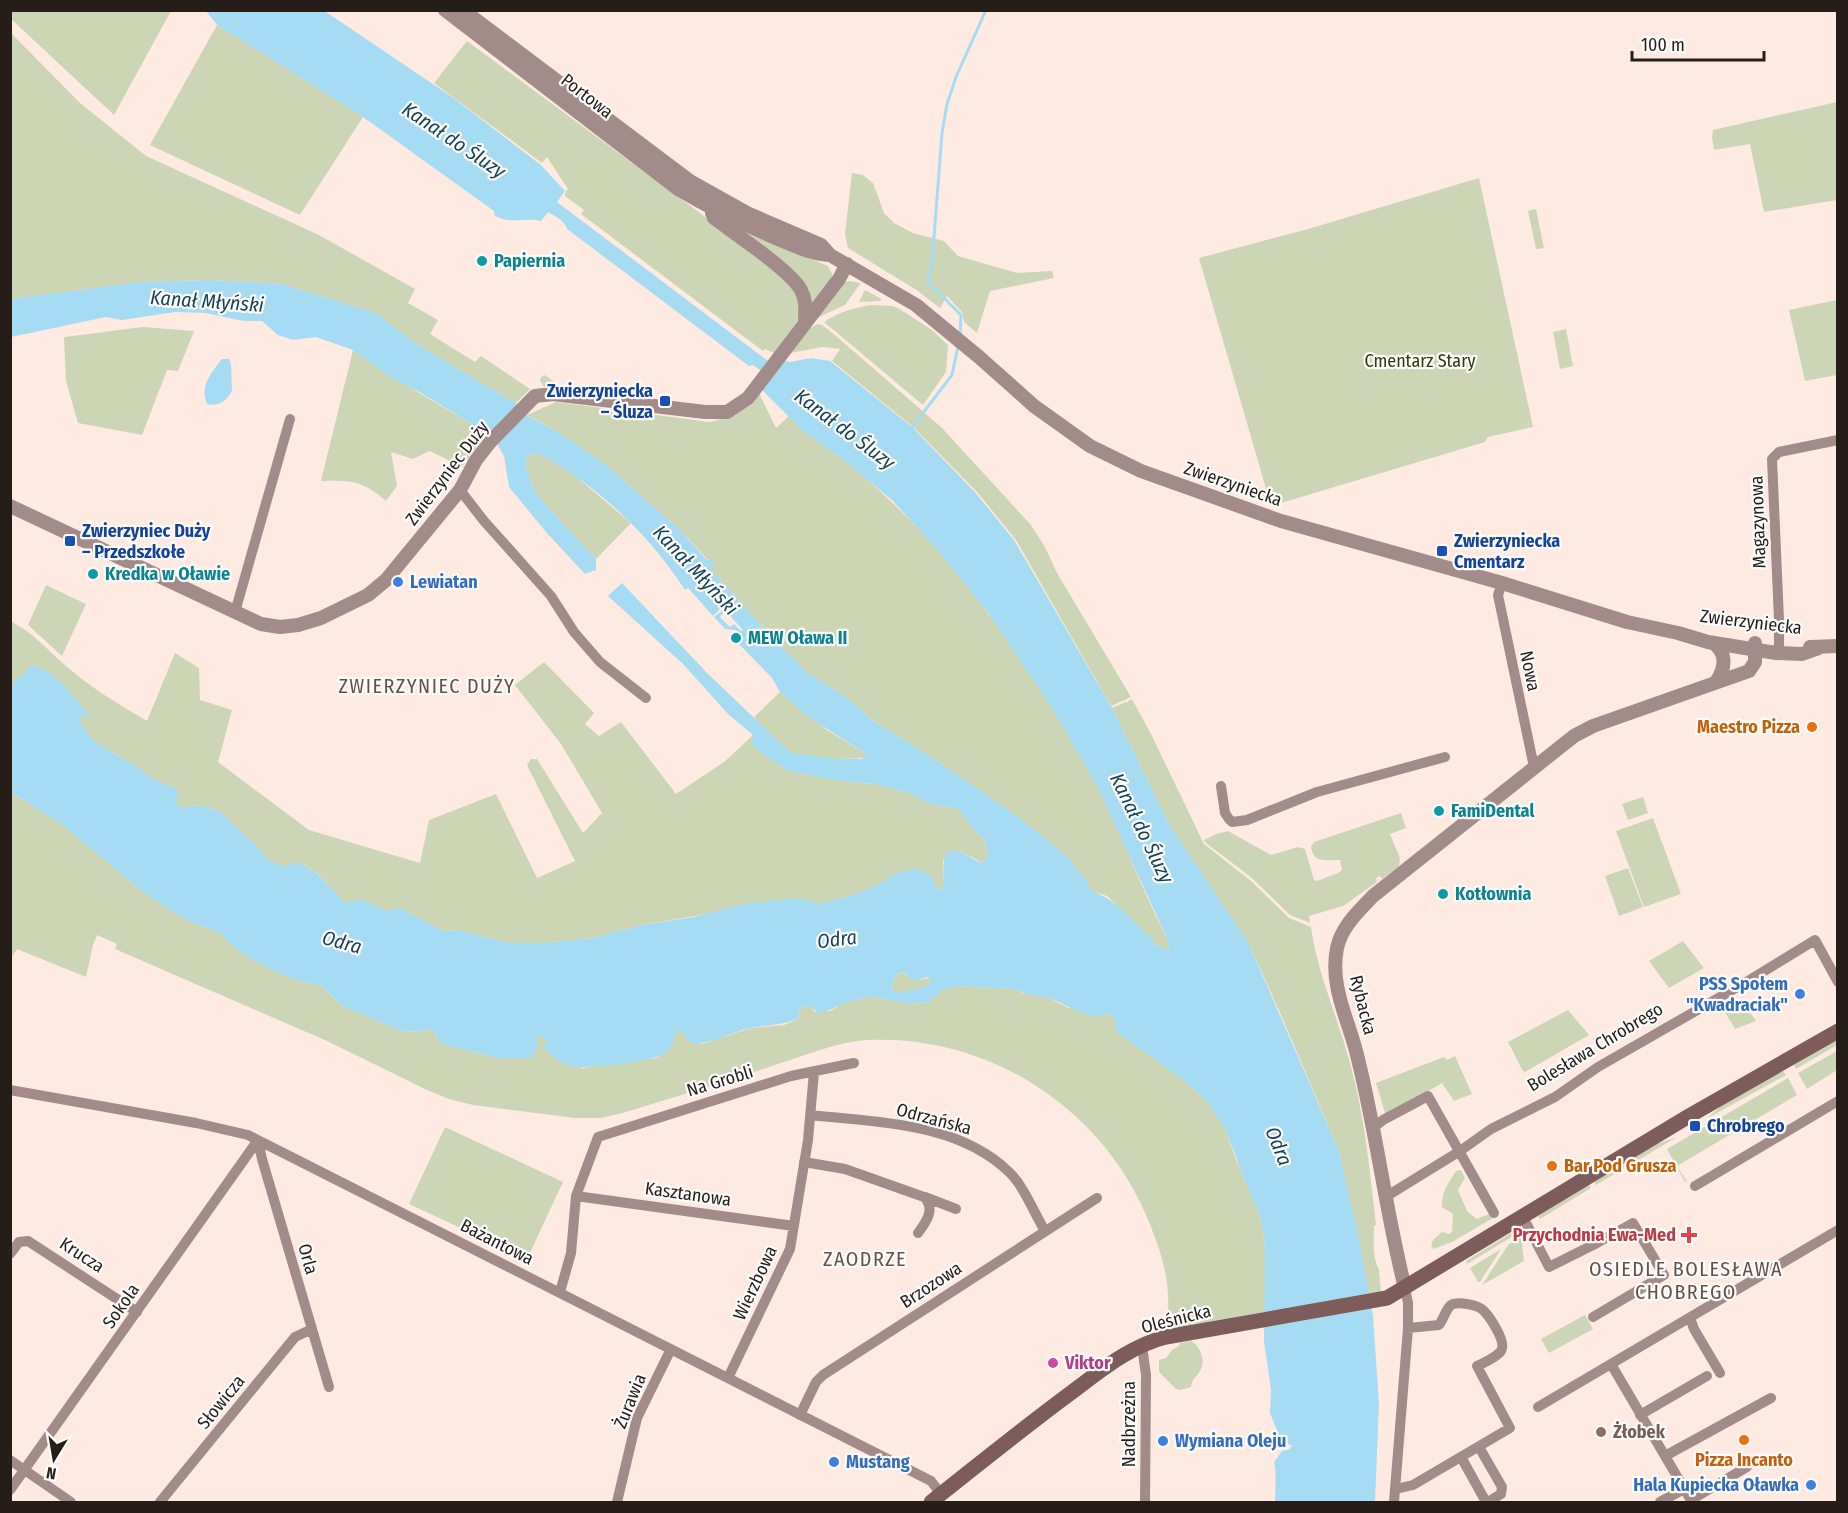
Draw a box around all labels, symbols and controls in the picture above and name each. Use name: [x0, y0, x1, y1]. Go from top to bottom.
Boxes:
scale bar: [1632, 24, 1764, 62]
text: 100 m: [1641, 34, 1685, 56]
street label: Portowa: [557, 69, 618, 123]
water label: Kanał do Śluzy: [398, 97, 511, 184]
place label: Papiernia: [494, 250, 565, 272]
marker: Papiernia: [475, 254, 489, 268]
water label: Kanał Młyński: [149, 285, 265, 317]
park label: Cmentarz Stary: [1365, 350, 1475, 372]
place label: Zwierzyniecka – Śluza: [547, 380, 653, 423]
water label: Kanał do Śluzy: [790, 383, 901, 475]
marker: Zwierzyniecka – Śluza: [658, 394, 672, 408]
street label: Zwierzyniec Duży: [401, 417, 493, 529]
street label: Zwierzyniecka: [1181, 457, 1285, 511]
street label: Magazynowa: [1745, 475, 1771, 569]
place label: Zwierzyniec Duży – Przedszkołe: [82, 520, 211, 563]
water label: Kanał Młyński: [648, 520, 744, 620]
place label: Zwierzyniecka Cmentarz: [1454, 530, 1560, 573]
marker: Zwierzyniec Duży – Przedszkołe: [63, 534, 77, 548]
marker: Zwierzyniecka Cmentarz: [1435, 544, 1449, 558]
place label: Kredka w Oławie: [105, 563, 230, 585]
marker: Kredka w Oławie: [86, 567, 100, 581]
place label: Lewiatan: [410, 571, 478, 593]
marker: Lewiatan: [391, 575, 405, 589]
street label: Zwierzyniecka: [1699, 605, 1803, 639]
place label: MEW Oława II: [748, 627, 847, 649]
marker: MEW Oława II: [729, 631, 743, 645]
street label: Nowa: [1515, 649, 1545, 693]
district label: ZWIERZYNIEC DUŻY: [338, 674, 516, 698]
place label: Maestro Pizza: [1697, 716, 1800, 738]
marker: Maestro Pizza: [1805, 720, 1819, 734]
water label: Kanał do Śluzy: [1105, 769, 1179, 888]
place label: FamiDental: [1451, 800, 1534, 822]
marker: FamiDental: [1432, 804, 1446, 818]
place label: Kotłownia: [1455, 883, 1531, 905]
marker: Kotłownia: [1436, 887, 1450, 901]
water label: Odra: [320, 925, 364, 959]
water label: Odra: [816, 925, 858, 953]
street label: Rybacka: [1345, 973, 1381, 1037]
place label: PSS Społem "Kwadraciak": [1686, 973, 1788, 1016]
marker: PSS Społem "Kwadraciak": [1793, 987, 1807, 1001]
street label: Bolesława Chrobrego: [1523, 998, 1667, 1096]
street label: Na Grobli: [684, 1060, 756, 1102]
street label: Odrzańska: [894, 1098, 974, 1140]
place label: Chrobrego: [1707, 1115, 1785, 1137]
marker: Chrobrego: [1688, 1119, 1702, 1133]
water label: Odra: [1260, 1123, 1298, 1169]
place label: Bar Pod Grusza: [1564, 1155, 1677, 1177]
marker: Bar Pod Grusza: [1545, 1159, 1559, 1173]
street label: Kasztanowa: [643, 1177, 733, 1211]
street label: Bażantowa: [457, 1214, 537, 1270]
place label: Przychodnia Ewa-Med: [1513, 1224, 1676, 1246]
marker: Przychodnia Ewa-Med: [1680, 1226, 1698, 1244]
street label: Krucza: [56, 1233, 109, 1278]
street label: Orla: [293, 1241, 323, 1277]
street label: Wierzbowa: [728, 1242, 782, 1324]
district label: ZAODRZE: [823, 1247, 907, 1271]
street label: Brzozowa: [896, 1257, 966, 1313]
district label: OSIEDLE BOLESŁAWA CHOBREGO: [1589, 1257, 1783, 1304]
street label: Sokola: [98, 1279, 144, 1333]
street label: Oleśnicka: [1139, 1300, 1213, 1338]
place label: Viktor: [1064, 1352, 1111, 1374]
marker: Viktor: [1046, 1356, 1060, 1370]
street label: Słowicza: [193, 1370, 250, 1433]
street label: Żurawia: [609, 1370, 651, 1432]
street label: Nadbrzeżna: [1118, 1381, 1140, 1467]
place label: Żłobek: [1613, 1421, 1666, 1443]
marker: Żłobek: [1594, 1425, 1608, 1439]
north arrow: [24, 1429, 84, 1489]
place label: Wymiana Oleju: [1175, 1430, 1286, 1452]
marker: Pizza Incanto: [1737, 1433, 1751, 1447]
marker: Wymiana Oleju: [1156, 1434, 1170, 1448]
place label: Pizza Incanto: [1695, 1449, 1793, 1471]
place label: Mustang: [846, 1451, 910, 1473]
marker: Mustang: [827, 1455, 841, 1469]
text: N: [45, 1463, 58, 1483]
place label: Hala Kupiecka Oławka: [1633, 1474, 1799, 1496]
marker: Hala Kupiecka Oławka: [1804, 1478, 1818, 1492]

